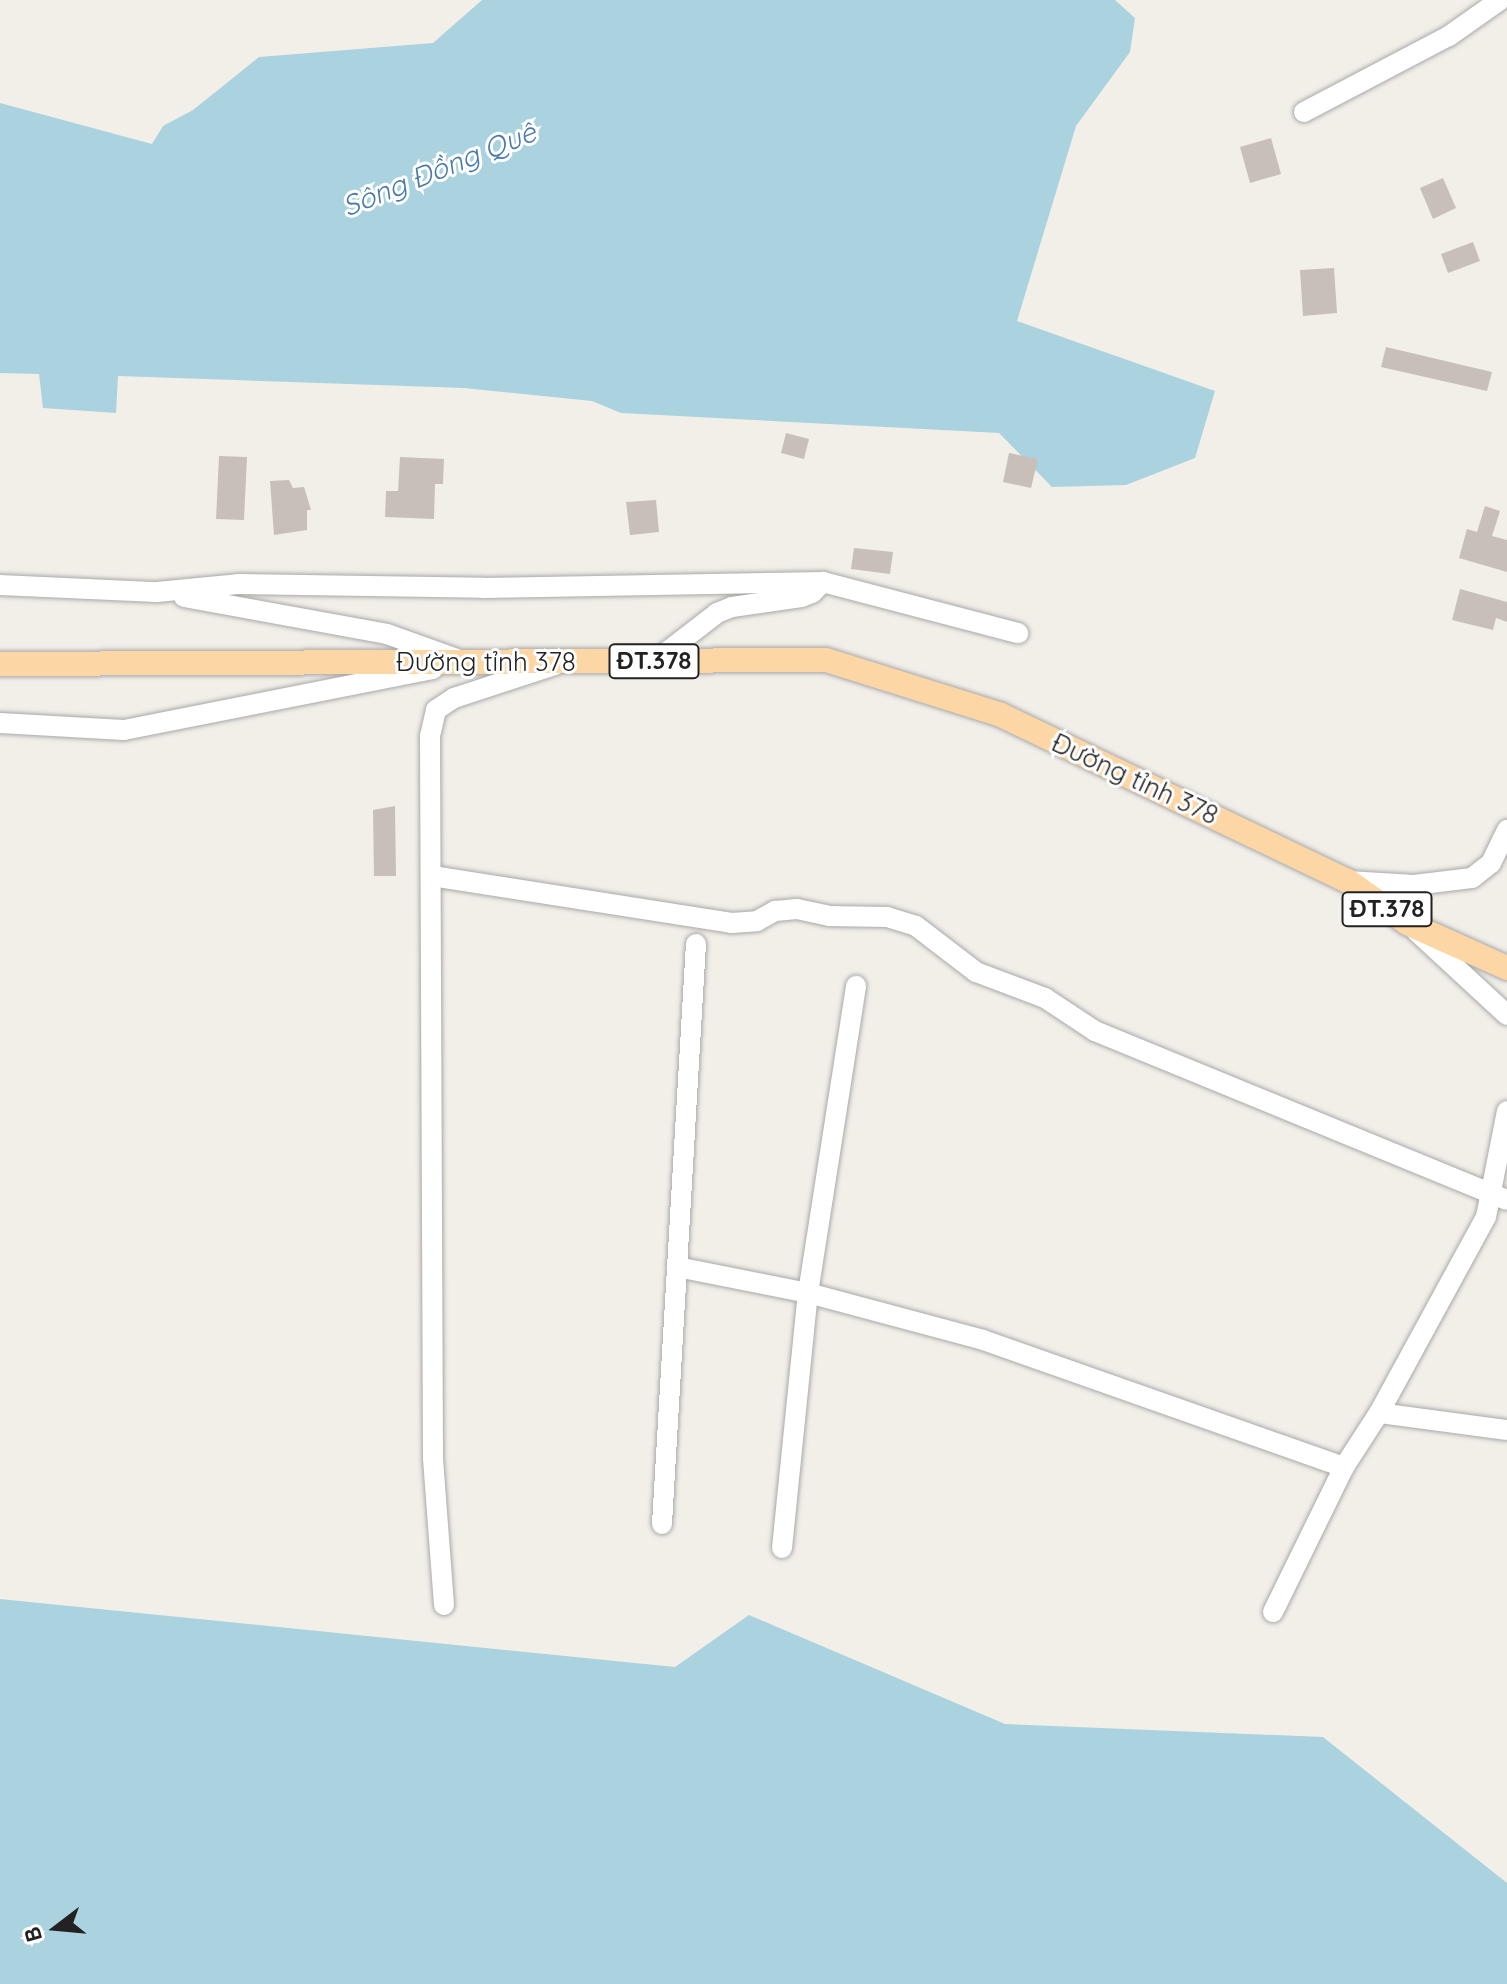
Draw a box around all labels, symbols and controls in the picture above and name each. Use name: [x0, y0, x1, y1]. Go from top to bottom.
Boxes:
water label: Sông Đồng Quê: [337, 115, 541, 223]
road number: ĐT.378: [608, 641, 700, 681]
street label: Đường tỉnh 378: [396, 646, 576, 678]
street label: Đường tỉnh 378: [1047, 727, 1223, 831]
road number: ĐT.378: [1341, 889, 1433, 929]
north arrow: [16, 1888, 96, 1968]
text: B: [17, 1924, 48, 1945]

